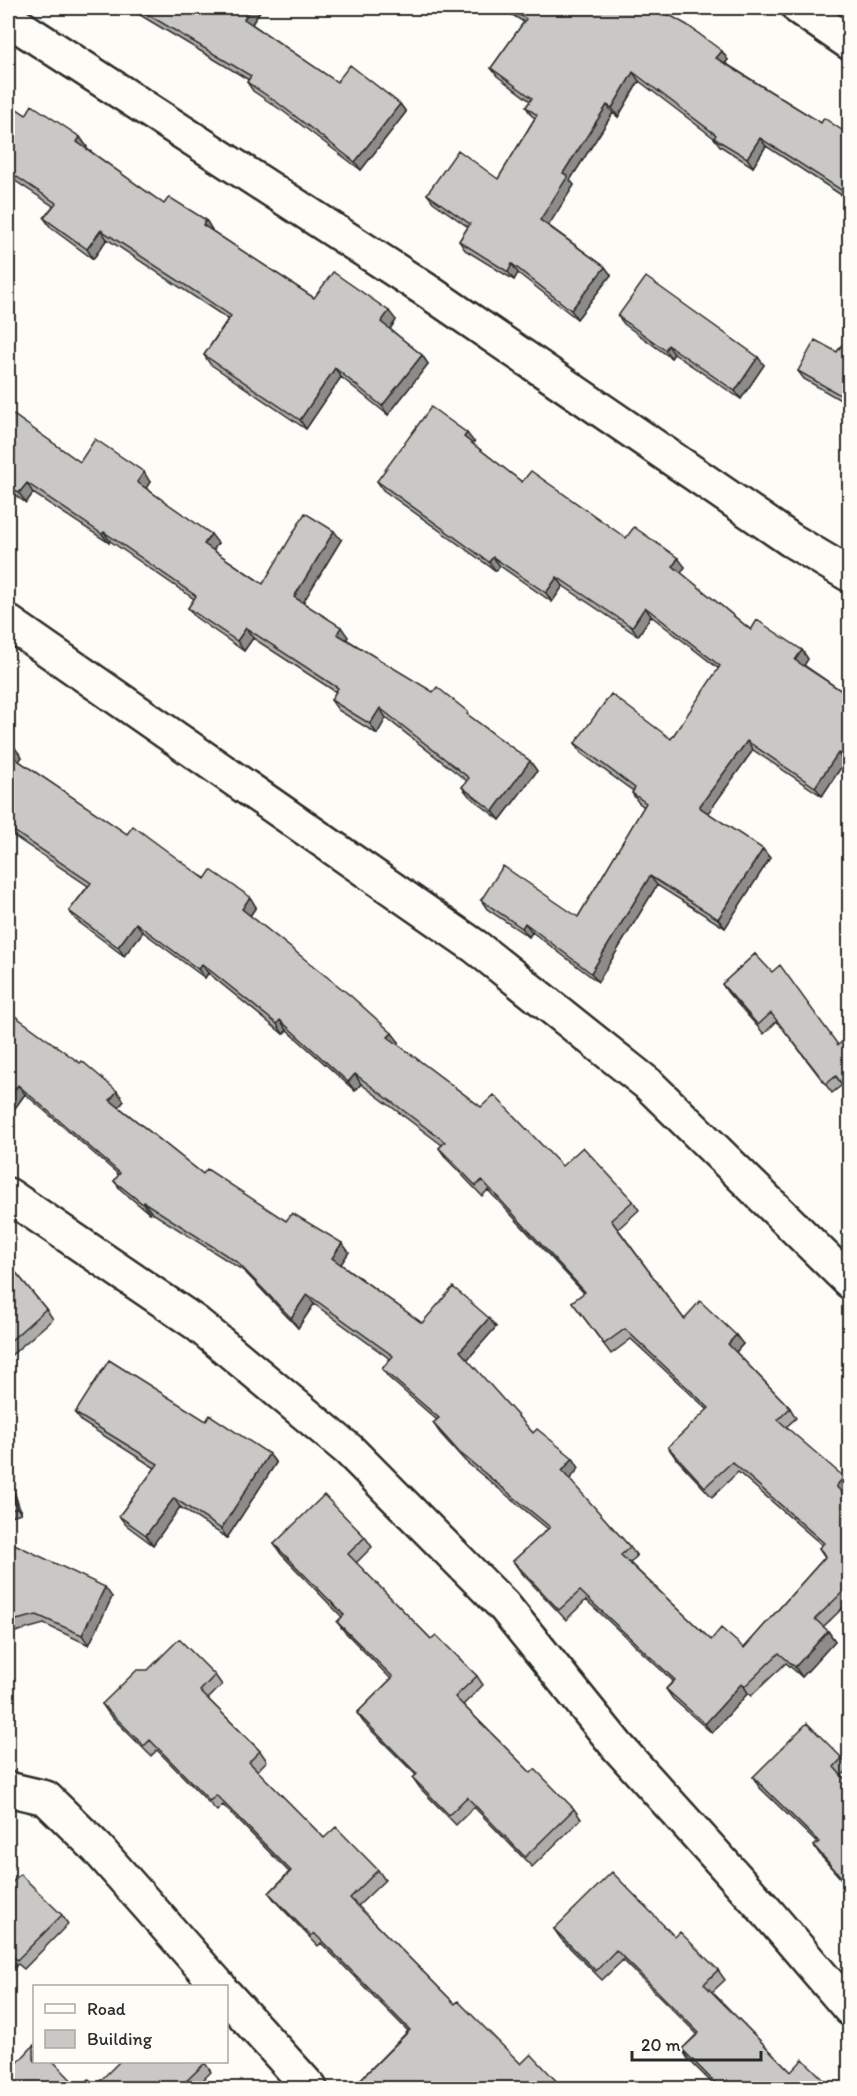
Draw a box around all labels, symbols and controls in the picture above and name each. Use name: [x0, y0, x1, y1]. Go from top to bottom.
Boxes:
legend: [33, 1985, 228, 2063]
text: Road: [87, 1998, 126, 2020]
scale bar: [632, 2024, 761, 2062]
text: Building: [87, 2028, 153, 2050]
text: 20 m: [641, 2034, 681, 2056]

